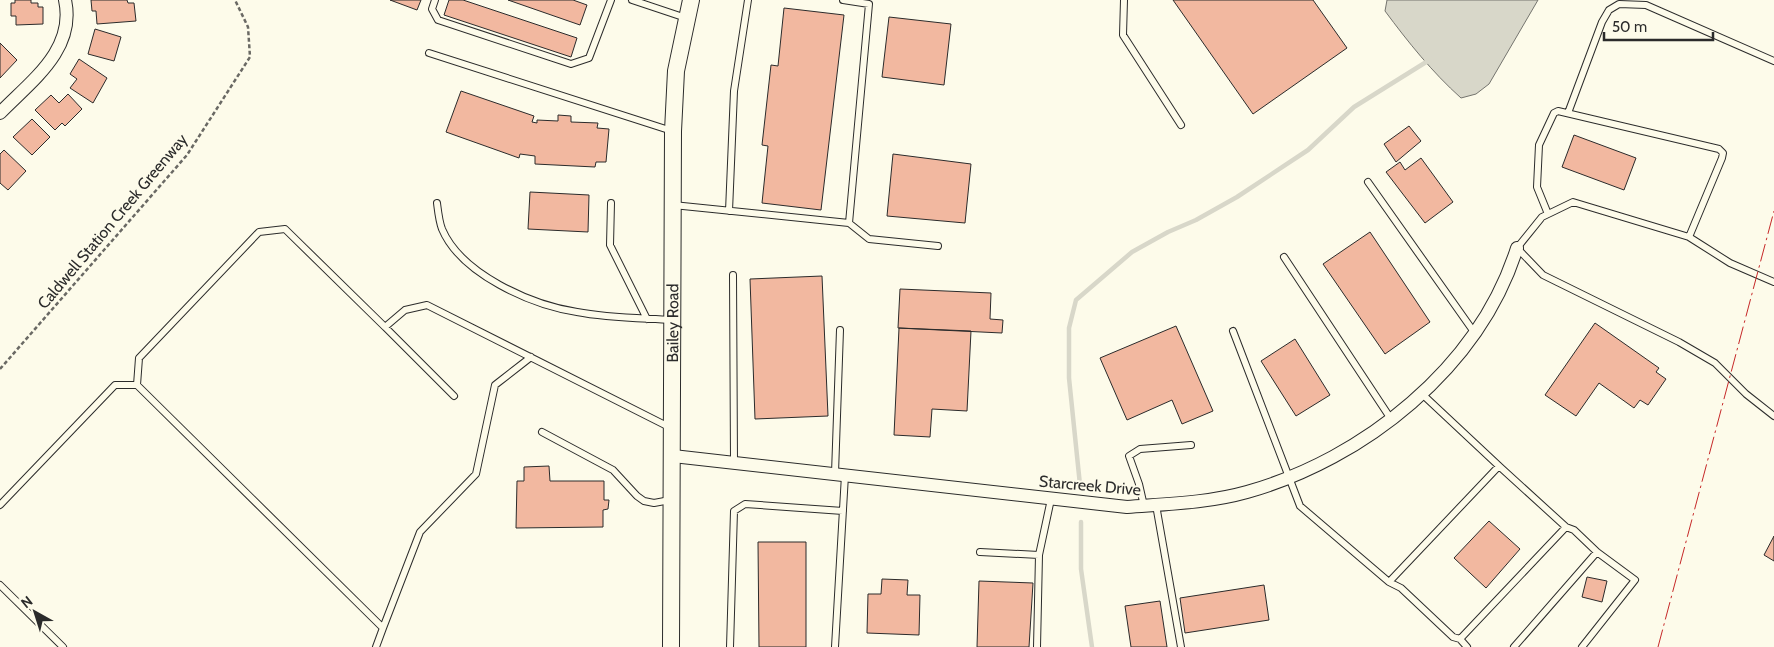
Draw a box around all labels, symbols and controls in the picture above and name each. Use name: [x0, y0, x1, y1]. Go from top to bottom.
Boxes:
scale bar: [1604, 10, 1713, 42]
text: 50 m: [1612, 18, 1647, 36]
street label: Caldwell Station Creek Greenway: [34, 130, 191, 313]
street label: Bailey Road: [663, 283, 682, 363]
street label: Starcreek Drive: [1038, 472, 1142, 499]
north arrow: [10, 587, 60, 637]
text: N: [17, 592, 36, 612]

